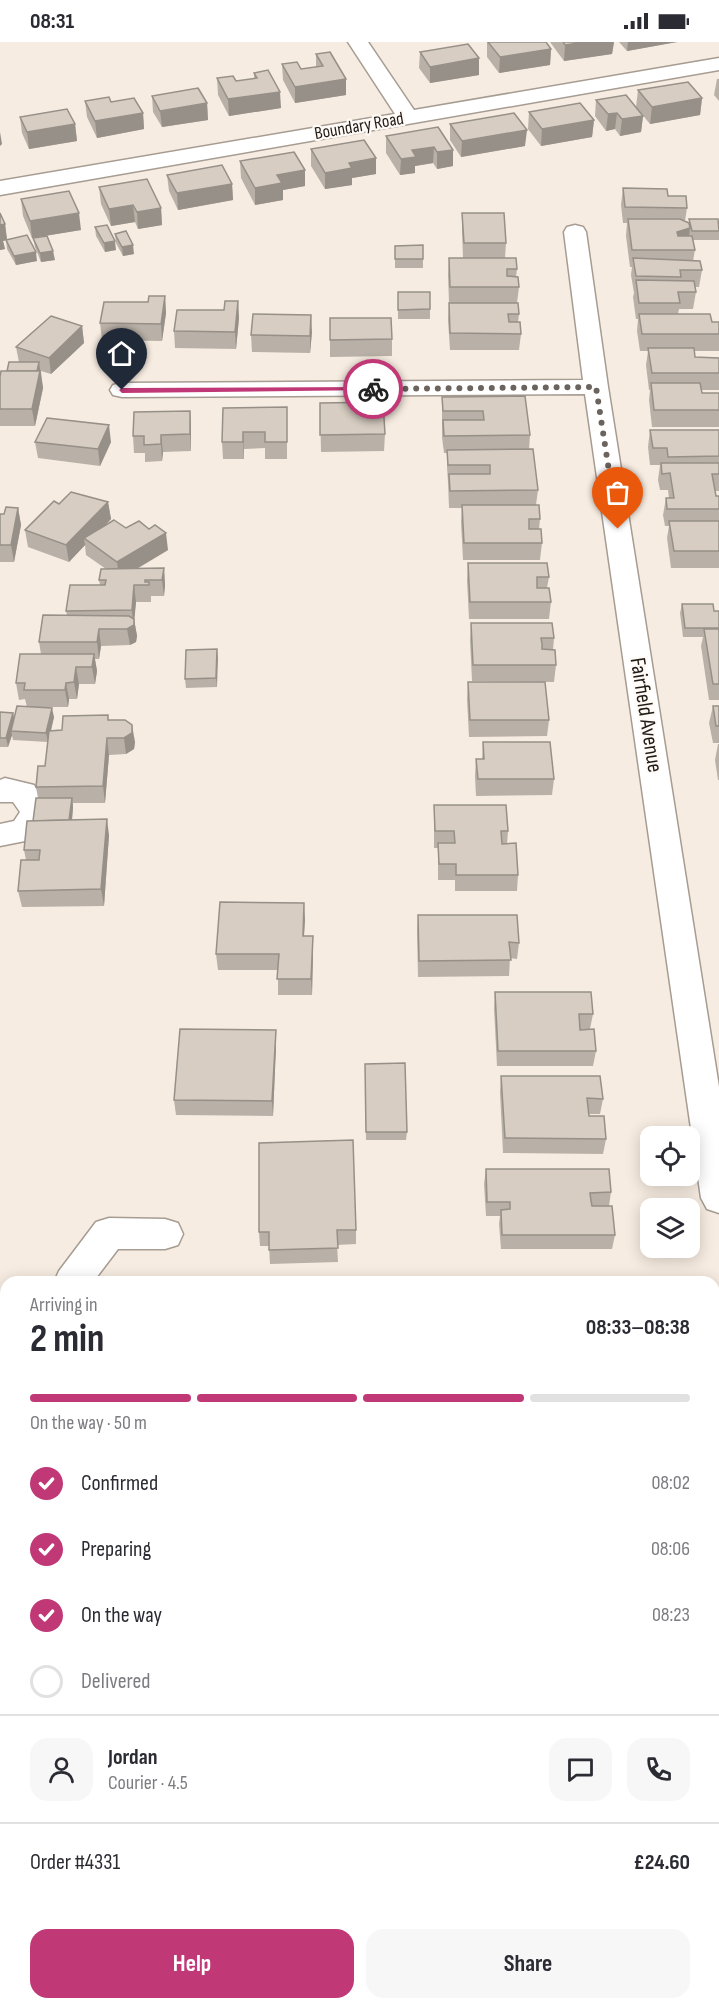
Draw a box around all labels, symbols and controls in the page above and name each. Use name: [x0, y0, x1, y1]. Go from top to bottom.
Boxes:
text: 08:31: [30, 8, 74, 35]
street label: Boundary Road: [313, 108, 405, 144]
pin: [96, 328, 147, 390]
icon: home: [105, 337, 138, 370]
courier: [343, 359, 403, 419]
icon: bike: [357, 373, 390, 406]
pin: [592, 467, 643, 529]
icon: bag: [601, 476, 634, 509]
street label: Fairfield Avenue: [624, 656, 668, 774]
map controls: [640, 1126, 700, 1258]
button: locate: [640, 1126, 700, 1186]
button: layers: [640, 1198, 700, 1258]
text: Arriving in: [30, 1293, 98, 1317]
text: 08:33–08:38: [586, 1314, 690, 1341]
text: 2 min: [30, 1316, 104, 1363]
text: On the way · 50 m: [30, 1411, 147, 1435]
icon: check: [30, 1467, 63, 1500]
text: Confirmed: [81, 1470, 158, 1497]
text: 08:02: [651, 1471, 690, 1495]
icon: check: [30, 1533, 63, 1566]
text: Preparing: [81, 1536, 151, 1563]
text: 08:06: [651, 1537, 690, 1561]
icon: check: [30, 1599, 63, 1632]
text: On the way: [81, 1602, 162, 1629]
text: 08:23: [652, 1603, 690, 1627]
text: Delivered: [81, 1668, 150, 1695]
button: person: [30, 1738, 93, 1801]
button: chat: [549, 1738, 612, 1801]
button: phone: [627, 1738, 690, 1801]
text: Jordan: [108, 1744, 157, 1771]
text: Courier · 4.5: [108, 1771, 188, 1795]
text: Order #4331: [30, 1849, 120, 1876]
text: £24.60: [634, 1849, 690, 1876]
button: Help: [30, 1929, 354, 1998]
button: Share: [366, 1929, 690, 1998]

